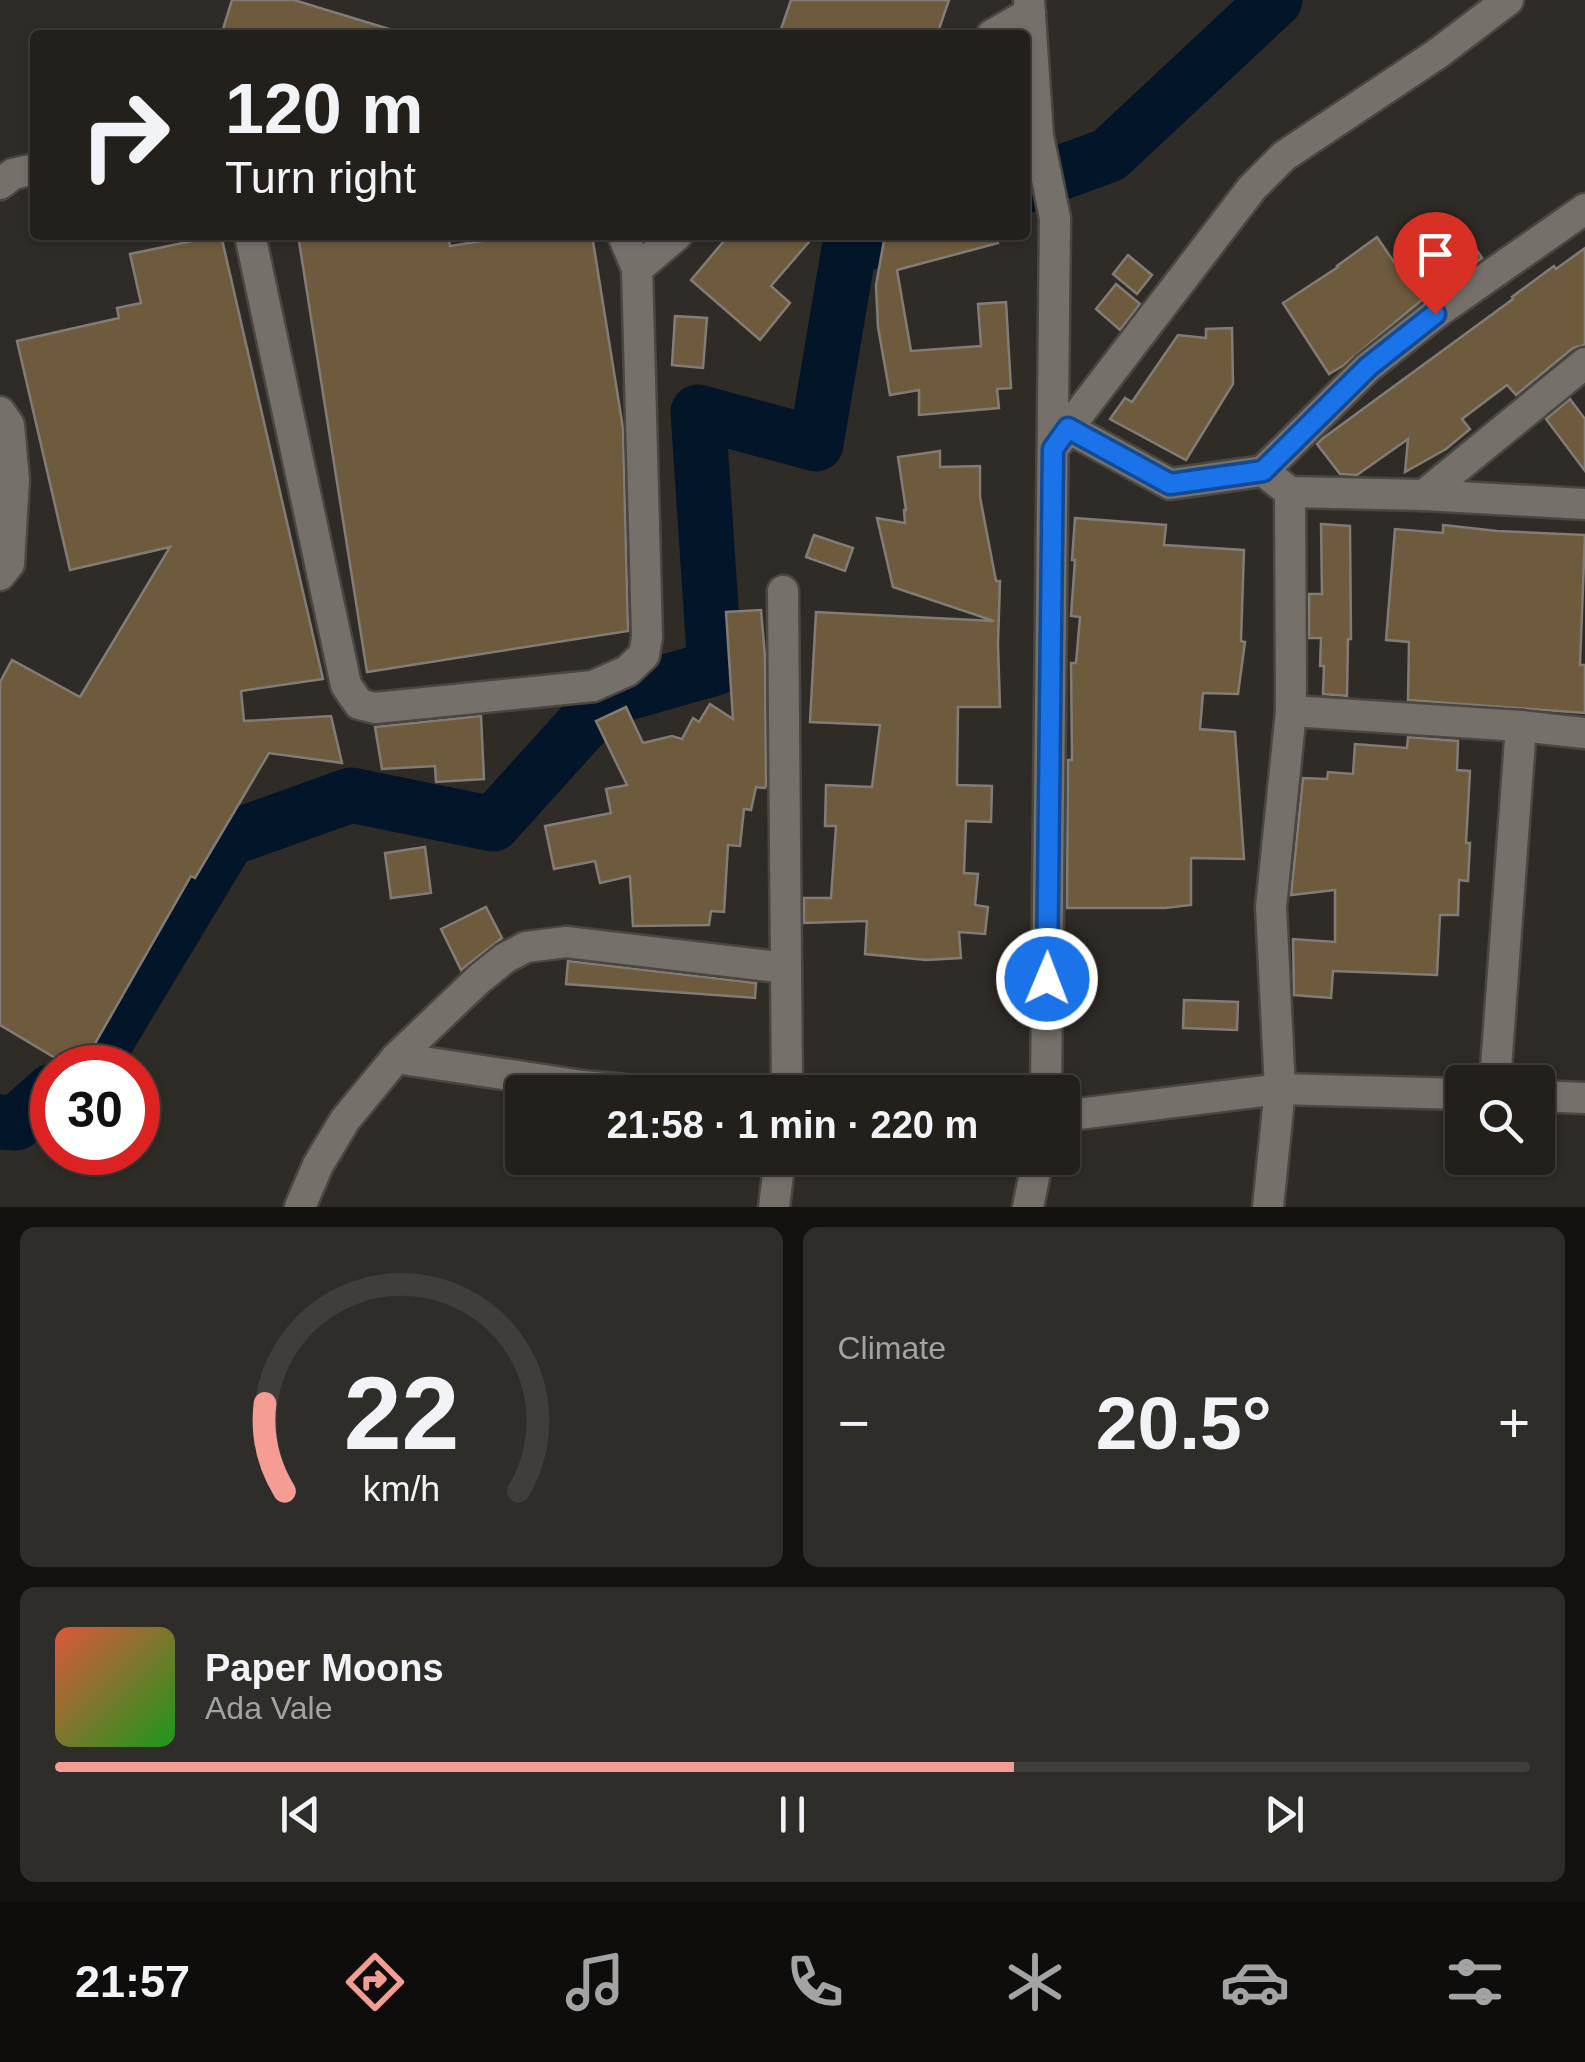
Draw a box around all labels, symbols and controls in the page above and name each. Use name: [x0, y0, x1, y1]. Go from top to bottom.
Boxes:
icon: right: [60, 70, 190, 200]
text: 120 m: [225, 70, 423, 148]
text: Turn right: [225, 152, 416, 203]
pin: [1393, 212, 1478, 315]
icon: arrive: [1408, 227, 1463, 282]
position arrow: [995, 927, 1099, 1031]
speed limit sign: 30: [30, 1045, 160, 1175]
map controls: [1445, 1065, 1555, 1175]
button: search: [1445, 1065, 1555, 1175]
text: 21:58 · 1 min · 220 m: [607, 1104, 978, 1146]
text: Climate: [838, 1330, 946, 1366]
text: 22: [343, 1355, 459, 1471]
text: 20.5°: [1096, 1381, 1272, 1465]
text: −: [838, 1392, 870, 1454]
text: +: [1498, 1392, 1530, 1454]
text: km/h: [363, 1469, 440, 1509]
text: Paper Moons: [205, 1647, 444, 1689]
text: Ada Vale: [205, 1690, 333, 1726]
icon: previous: [273, 1787, 328, 1842]
icon: pause: [765, 1787, 820, 1842]
icon: next: [1257, 1787, 1312, 1842]
icon: directions: [340, 1947, 410, 2017]
icon: music: [560, 1947, 630, 2017]
icon: phone: [780, 1947, 850, 2017]
icon: climate: [1000, 1947, 1070, 2017]
icon: car: [1220, 1947, 1290, 2017]
icon: filters: [1440, 1947, 1510, 2017]
text: 21:57: [75, 1956, 190, 2007]

